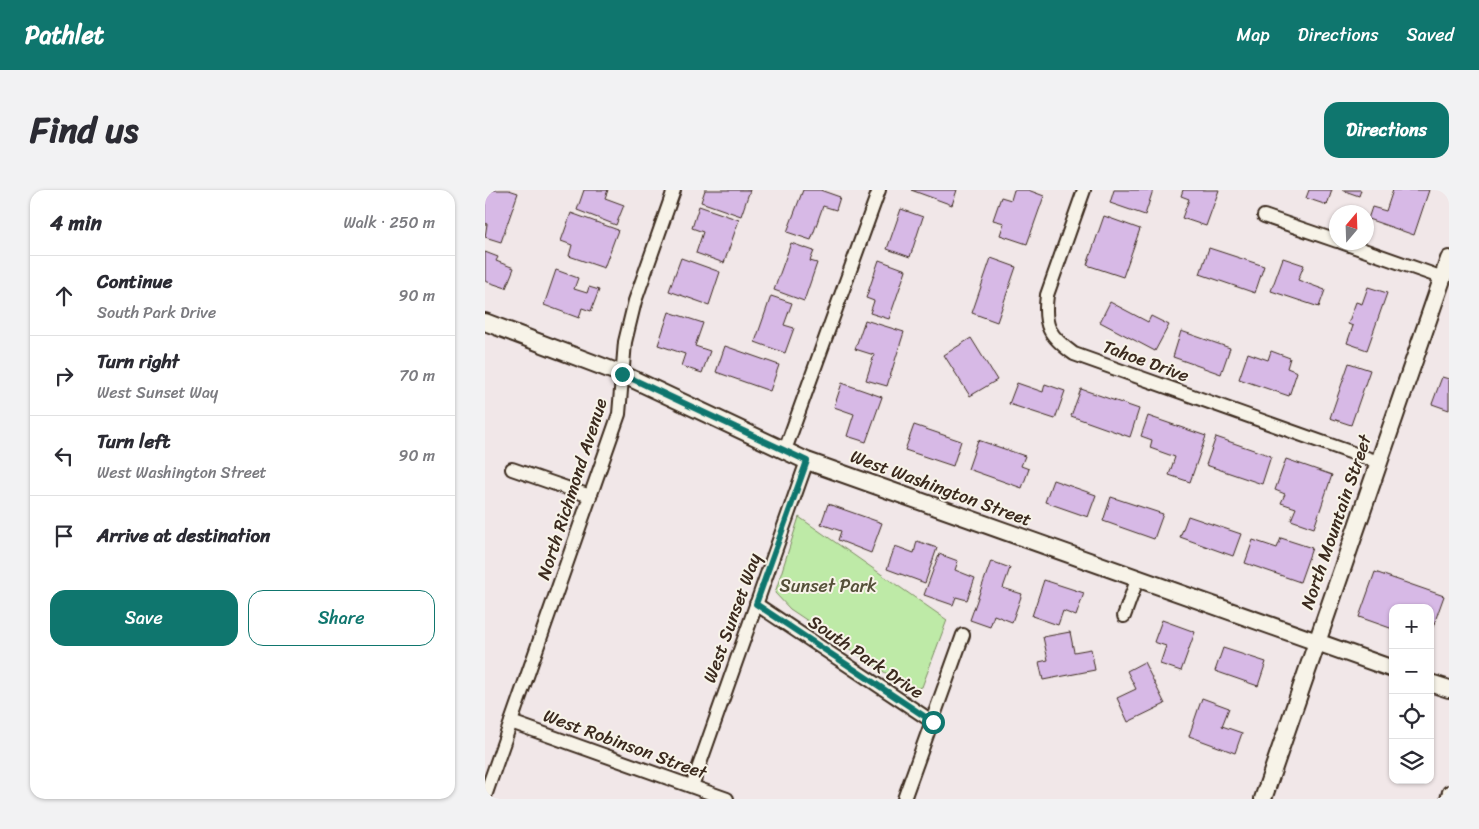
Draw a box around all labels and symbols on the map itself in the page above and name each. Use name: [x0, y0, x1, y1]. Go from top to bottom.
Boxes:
north arrow: [1329, 205, 1374, 250]
street label: Tahoe Drive: [1098, 331, 1194, 391]
route end: [611, 363, 634, 386]
street label: North Richmond Avenue: [528, 394, 617, 584]
street label: North Mountain Street: [1291, 430, 1381, 614]
street label: West Washington Street: [846, 440, 1036, 536]
street label: West Sunset Way: [694, 548, 771, 688]
park label: Sunset Park: [779, 570, 877, 602]
street label: South Park Drive: [801, 606, 931, 708]
street label: West Robinson Street: [539, 700, 712, 789]
route start: [922, 711, 945, 734]

